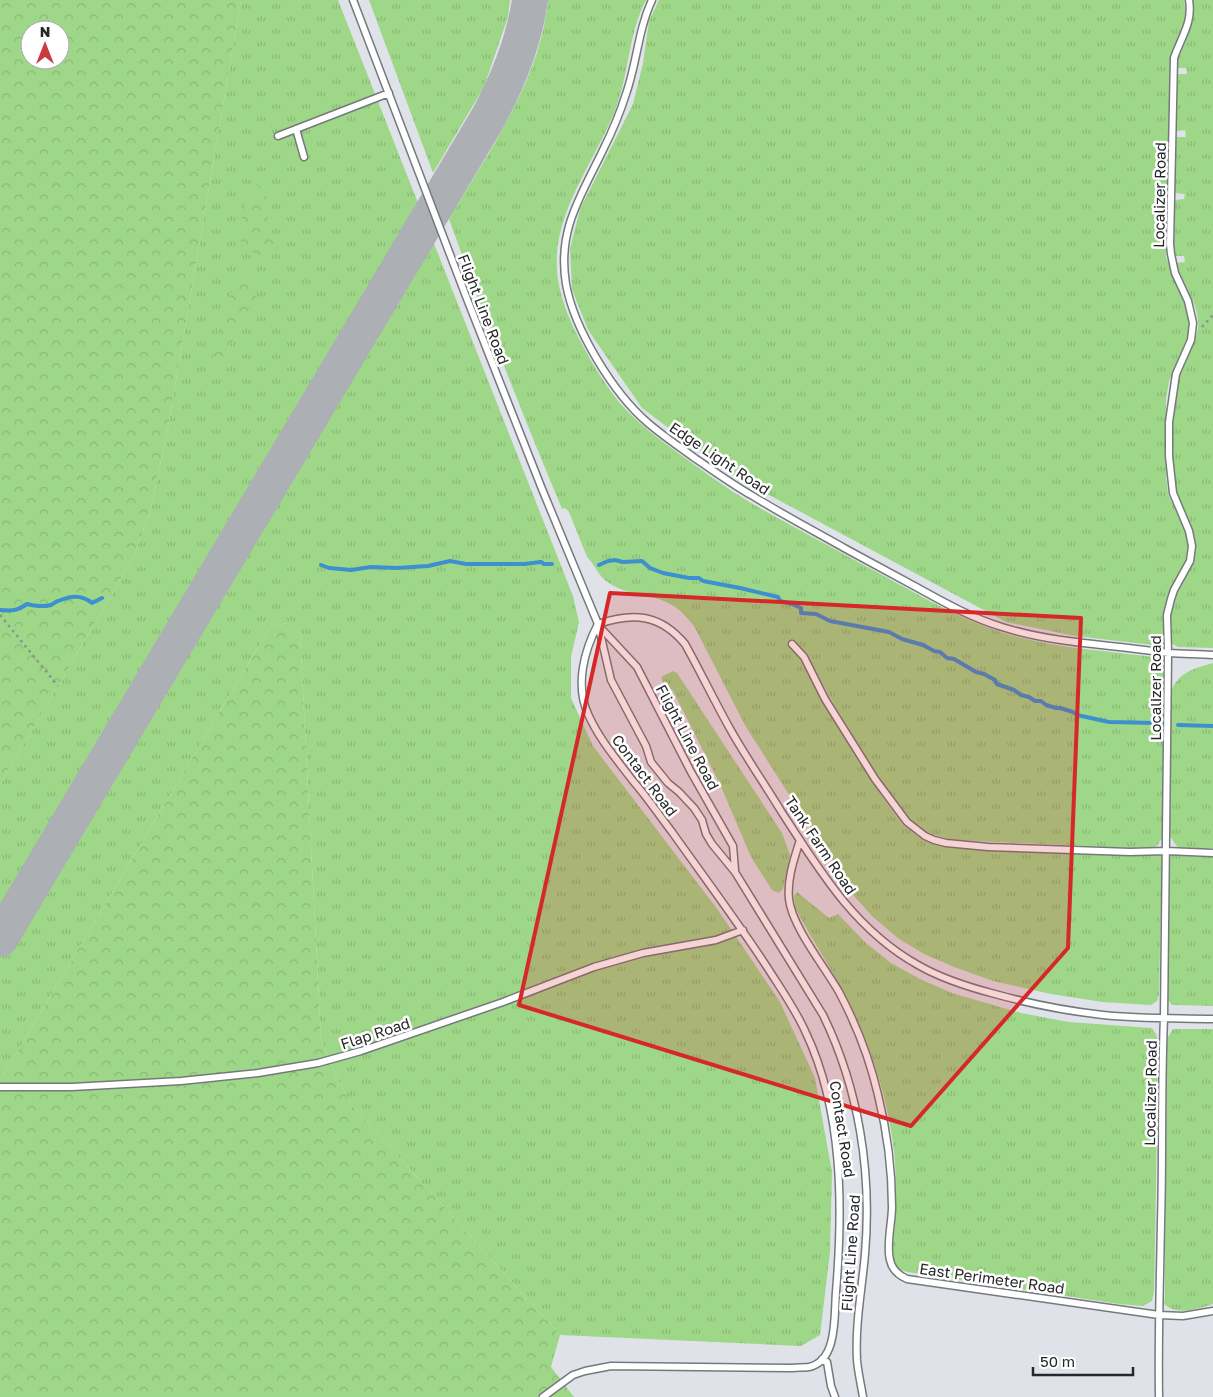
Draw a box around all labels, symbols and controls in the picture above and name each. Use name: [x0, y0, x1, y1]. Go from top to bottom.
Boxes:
north arrow: [20, 20, 70, 70]
text: N: [40, 23, 50, 40]
street label: Localizer Road: [1149, 142, 1169, 248]
street label: Flight Line Road: [455, 251, 513, 367]
street label: Edge Light Road: [666, 418, 774, 498]
street label: Localizer Road: [1146, 635, 1164, 741]
street label: Flight Line Road: [653, 681, 723, 793]
street label: Contact Road: [608, 731, 682, 819]
street label: Tank Farm Road: [781, 792, 861, 898]
street label: Flap Road: [338, 1013, 412, 1053]
street label: Localizer Road: [1140, 1040, 1160, 1146]
street label: Contact Road: [826, 1079, 860, 1179]
street label: Flight Line Road: [837, 1194, 863, 1312]
street label: East Perimeter Road: [918, 1259, 1066, 1297]
scale bar: [1033, 1344, 1133, 1376]
text: 50 m: [1040, 1352, 1075, 1370]

